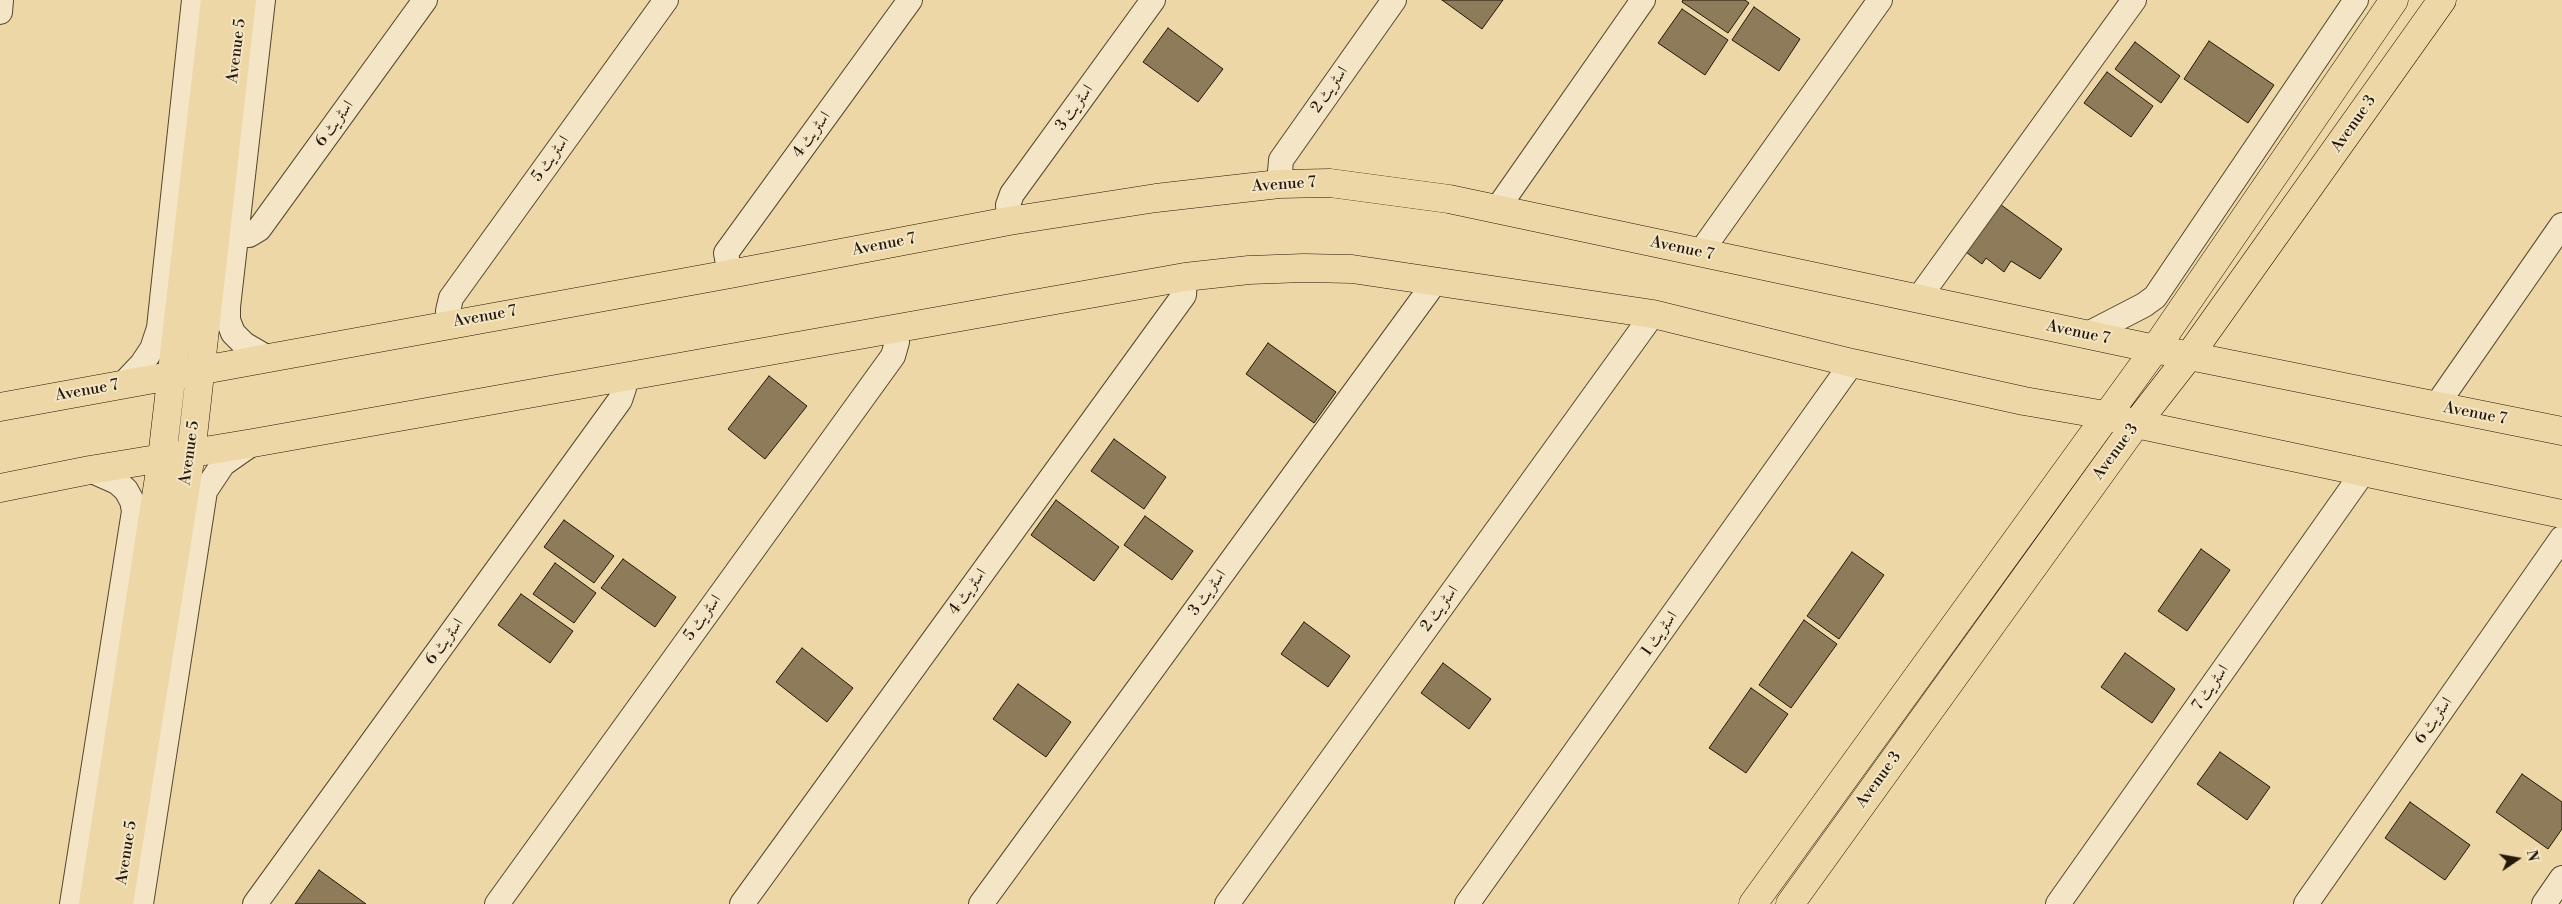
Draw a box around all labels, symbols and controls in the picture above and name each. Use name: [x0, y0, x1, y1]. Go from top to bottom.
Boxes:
street label: Avenue 5: [224, 18, 250, 84]
street label: اسٹریٹ 2: [1307, 63, 1353, 117]
street label: اسٹریٹ 3: [1052, 81, 1098, 135]
street label: Avenue 3: [2328, 92, 2380, 156]
street label: اسٹریٹ 6: [312, 97, 358, 151]
street label: اسٹریٹ 4: [789, 108, 835, 162]
street label: اسٹریٹ 5: [528, 132, 574, 186]
street label: Avenue 7: [1251, 173, 1317, 197]
street label: Avenue 7: [851, 229, 917, 261]
street label: Avenue 7: [1649, 233, 1715, 265]
street label: Avenue 7: [452, 302, 518, 332]
street label: Avenue 7: [2045, 317, 2111, 349]
street label: Avenue 7: [54, 376, 120, 406]
street label: Avenue 7: [2442, 398, 2508, 430]
street label: Avenue 5: [176, 420, 204, 486]
street label: Avenue 3: [2089, 420, 2143, 484]
street label: اسٹریٹ 4: [945, 565, 991, 619]
street label: اسٹریٹ 3: [1185, 566, 1231, 620]
street label: اسٹریٹ 2: [1417, 582, 1463, 636]
street label: اسٹریٹ 5: [680, 591, 726, 645]
street label: اسٹریٹ 1: [1638, 608, 1682, 660]
street label: اسٹریٹ 6: [422, 615, 468, 669]
street label: اسٹریٹ 7: [2188, 662, 2234, 714]
street label: اسٹریٹ 6: [2411, 694, 2457, 748]
street label: Avenue 3: [1852, 748, 1906, 812]
street label: Avenue 5: [112, 819, 142, 887]
north arrow: [2492, 834, 2542, 884]
text: N: [2522, 849, 2542, 863]

